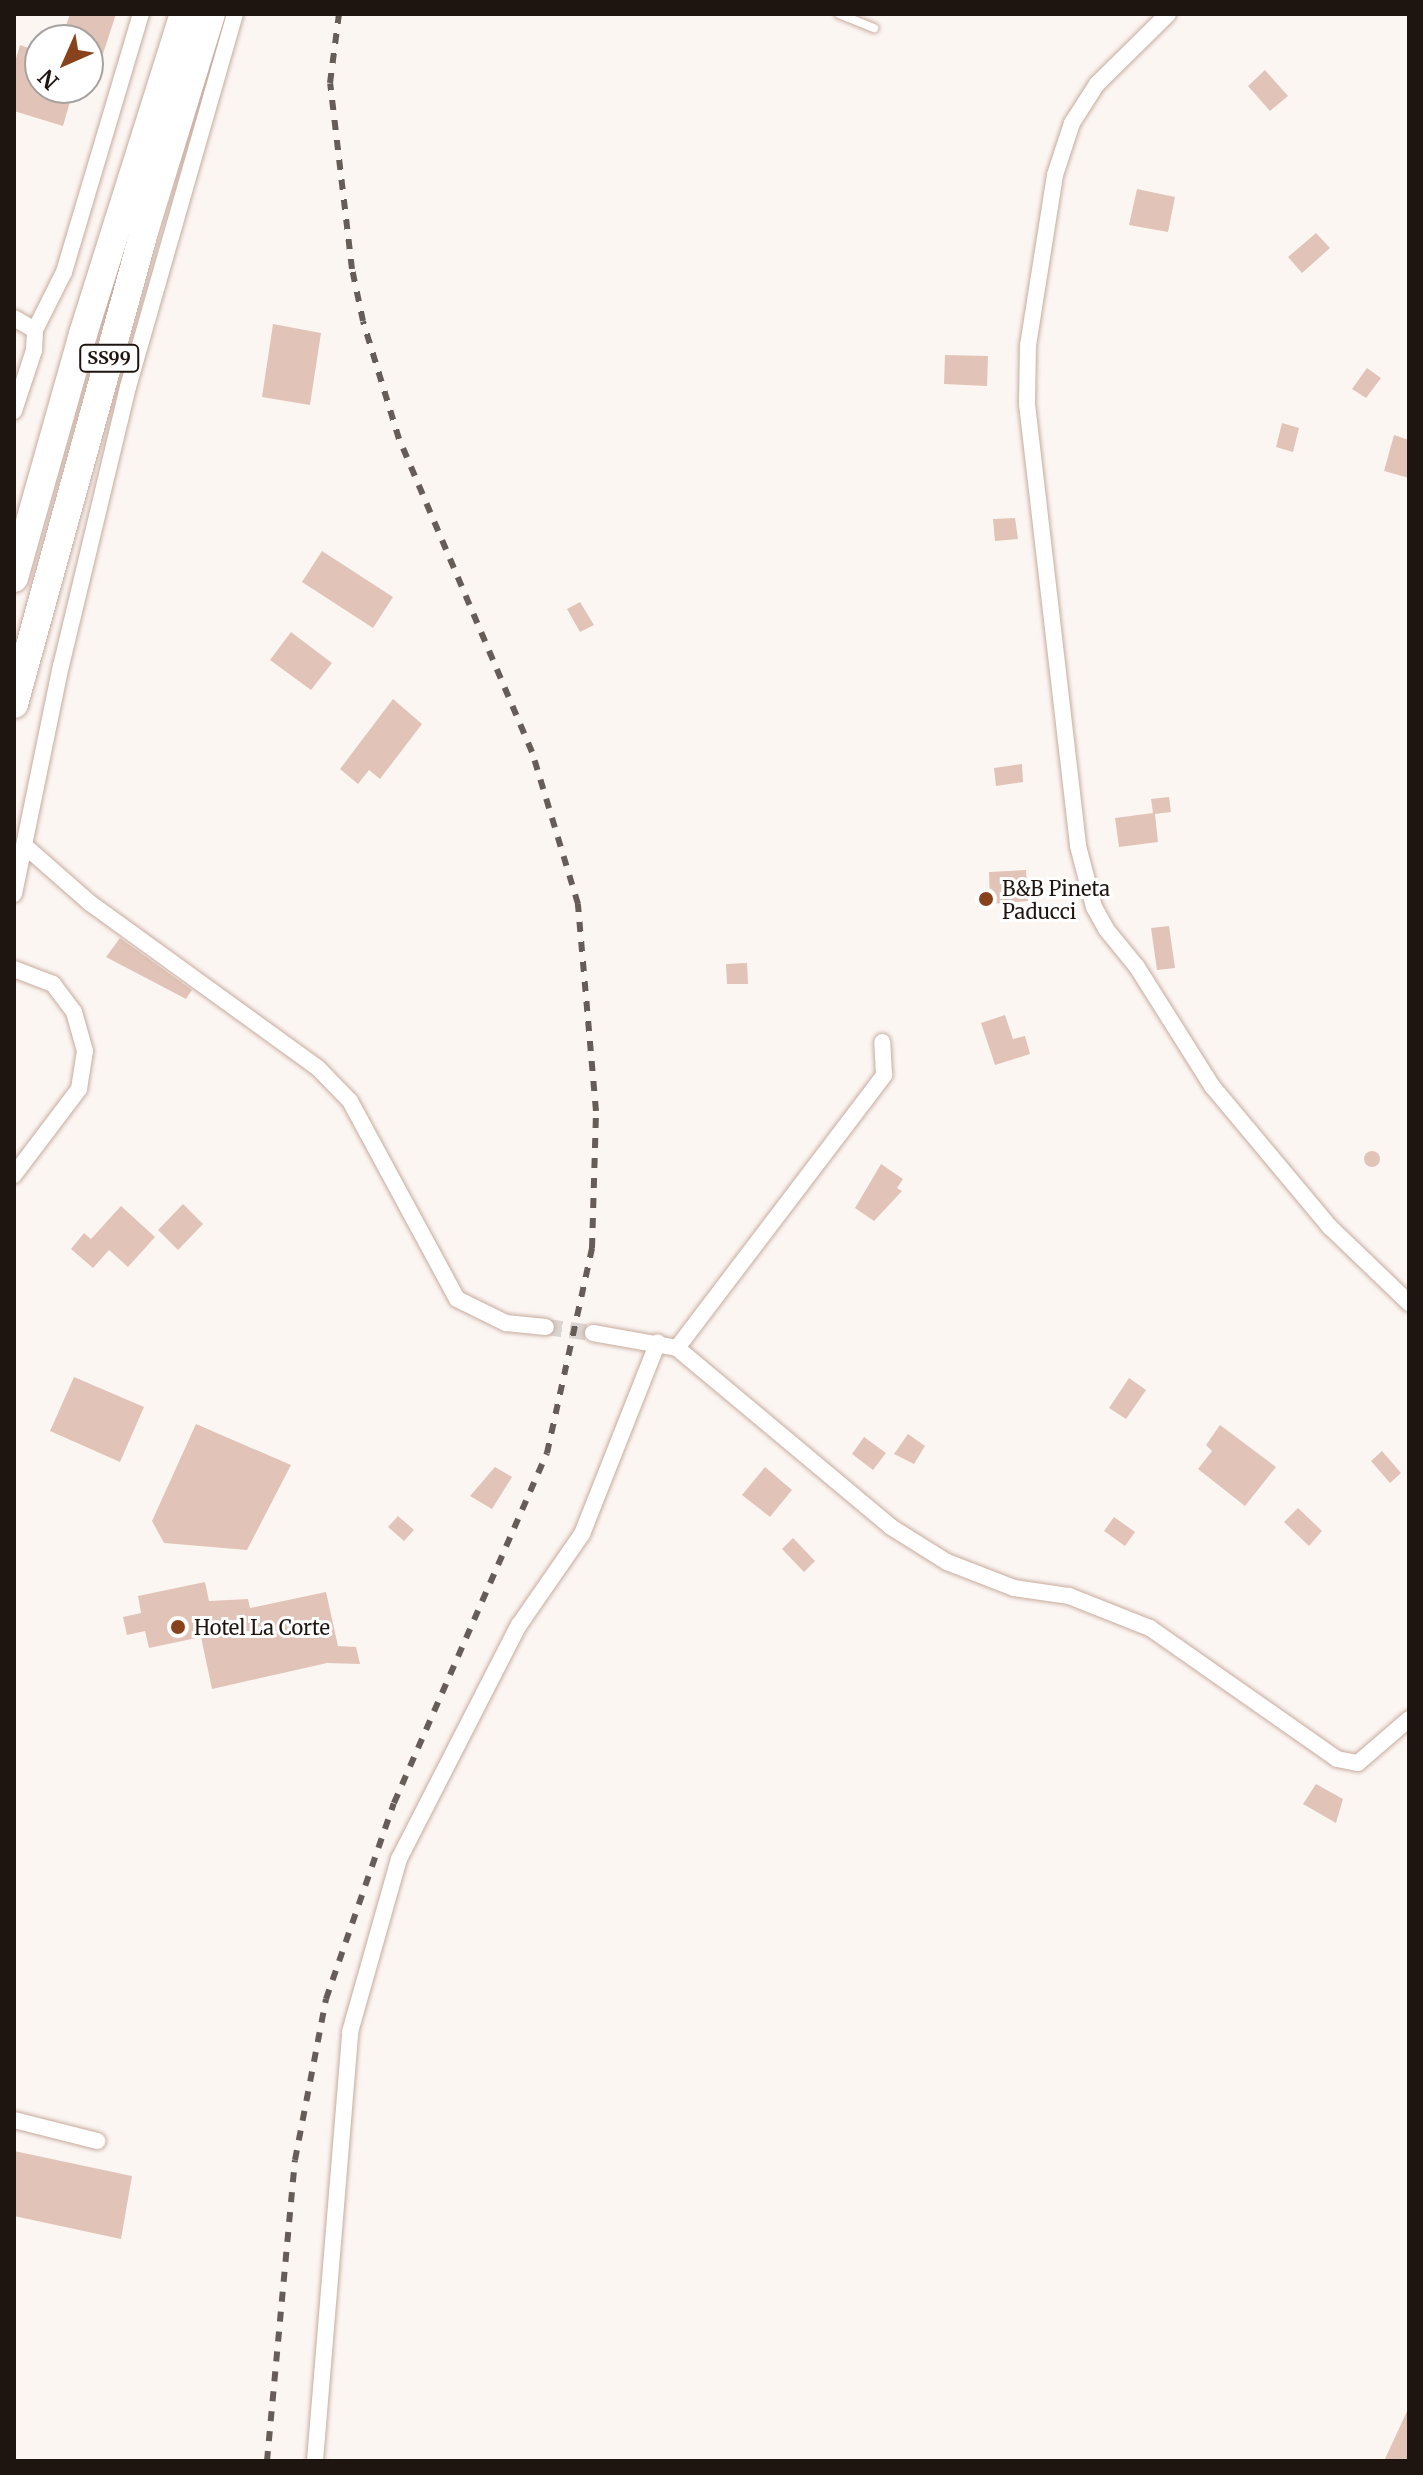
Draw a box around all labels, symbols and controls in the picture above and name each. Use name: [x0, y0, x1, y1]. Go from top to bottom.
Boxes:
north arrow: [24, 24, 104, 104]
text: N: [32, 64, 64, 96]
road number: SS99: [79, 344, 139, 372]
place label: B&B Pineta Paducci: [1002, 876, 1110, 923]
marker: B&B Pineta Paducci: [977, 890, 995, 908]
place label: Hotel La Corte: [194, 1615, 330, 1639]
marker: Hotel La Corte: [169, 1618, 187, 1636]

